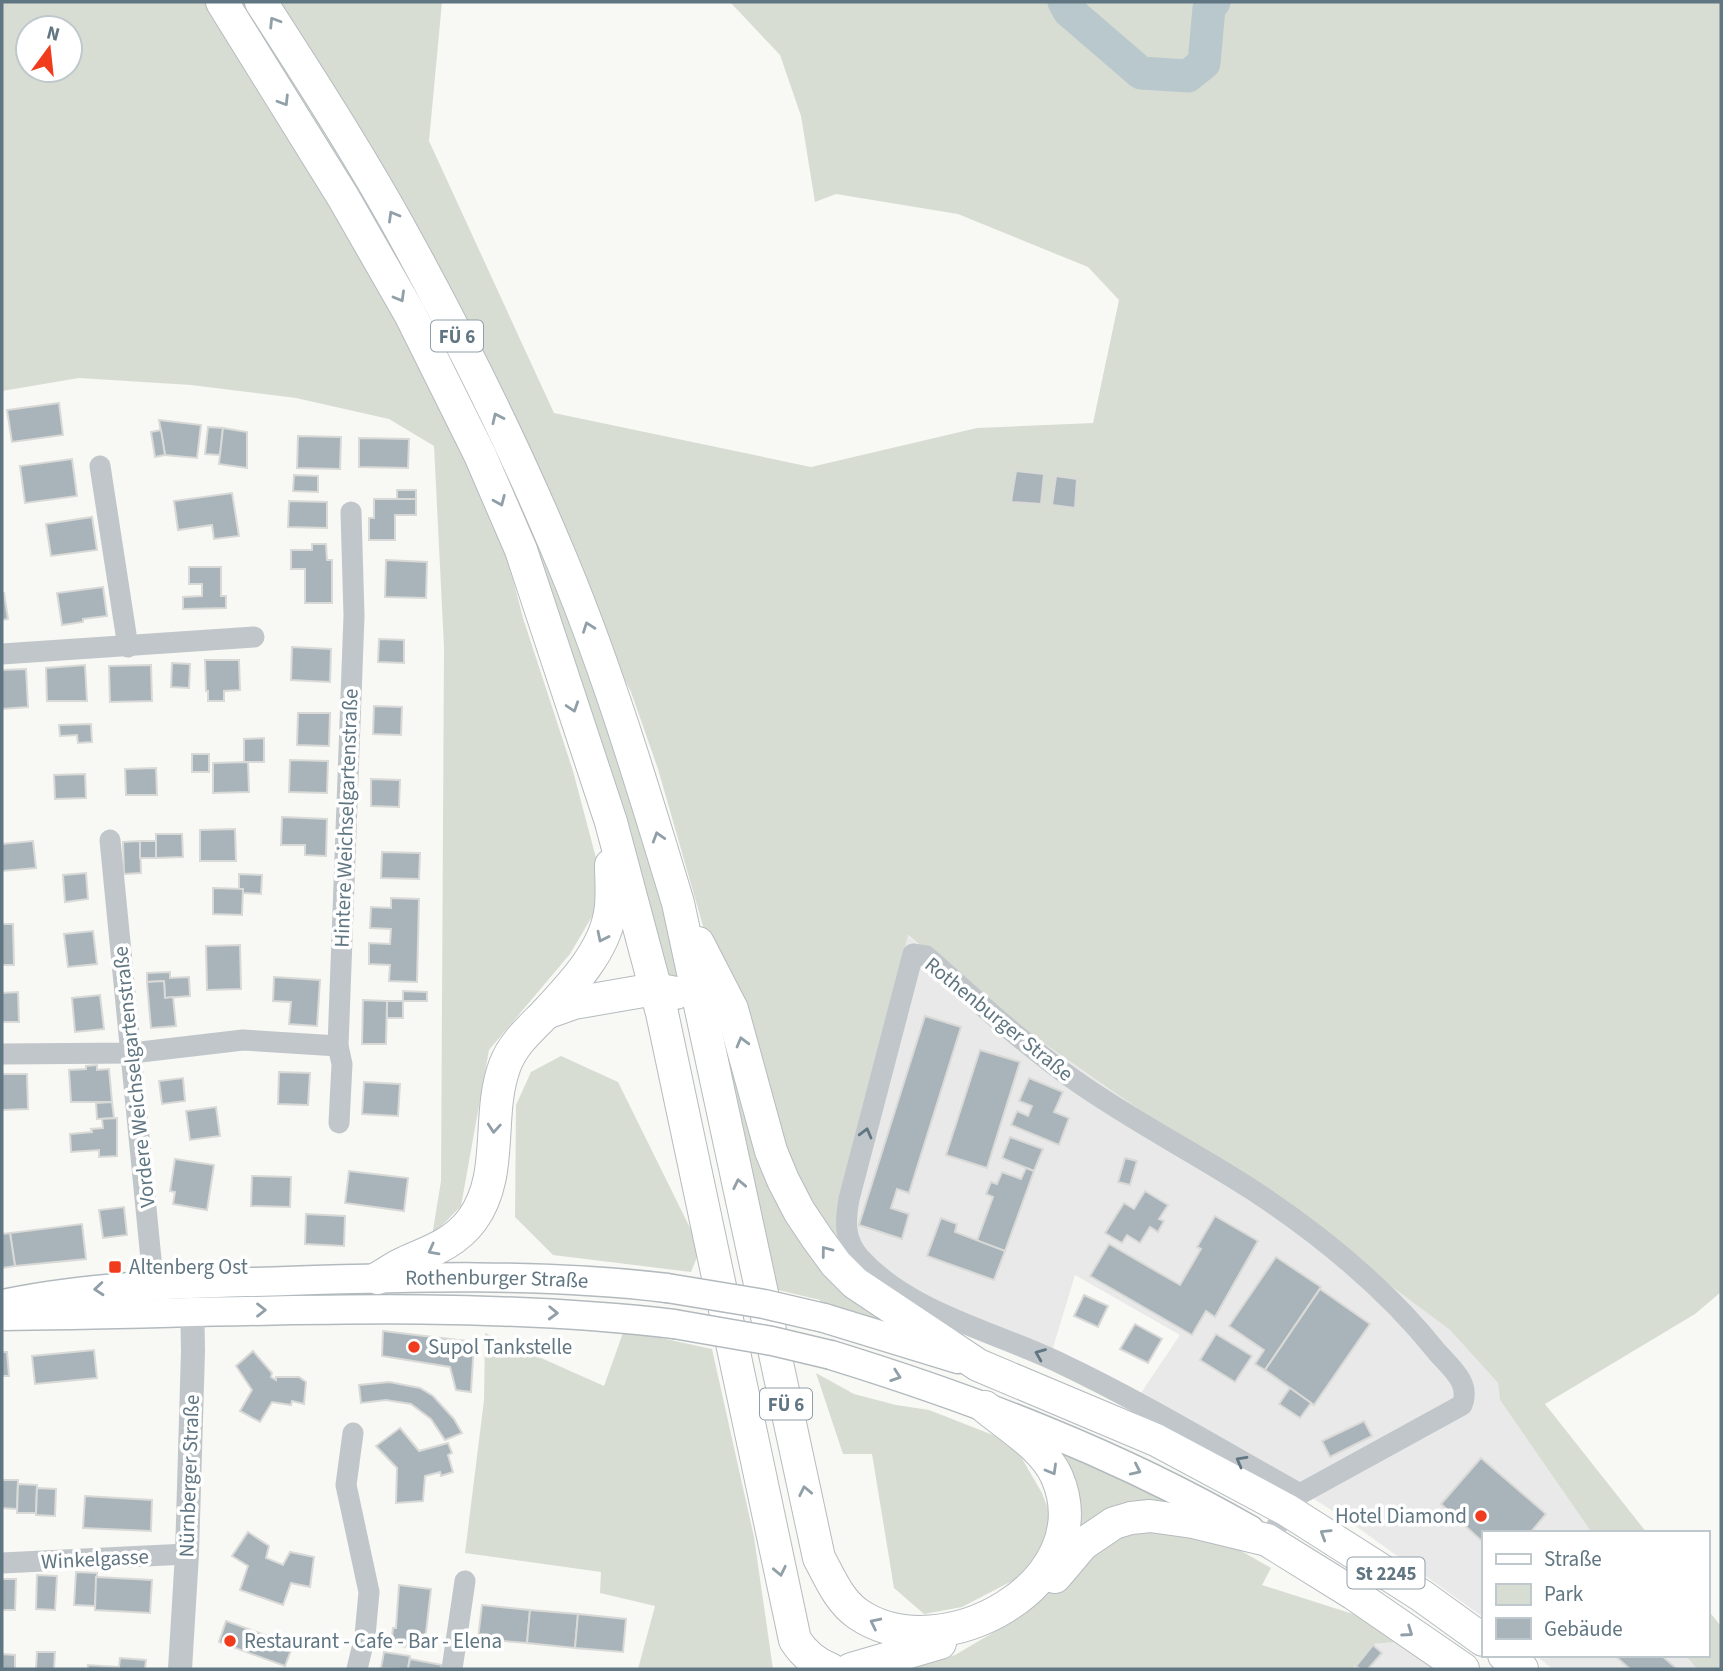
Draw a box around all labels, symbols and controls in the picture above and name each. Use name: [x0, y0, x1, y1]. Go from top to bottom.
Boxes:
north arrow: [14, 14, 84, 84]
one-way arrow: [270, 17, 283, 30]
text: N: [43, 19, 63, 49]
one-way arrow: [275, 94, 288, 107]
one-way arrow: [388, 211, 401, 224]
one-way arrow: [392, 289, 405, 302]
road number: FÜ 6: [431, 320, 483, 352]
one-way arrow: [491, 413, 505, 425]
one-way arrow: [492, 494, 506, 506]
one-way arrow: [582, 621, 596, 633]
street label: Hintere Weichselgartenstraße: [326, 688, 366, 948]
one-way arrow: [565, 701, 580, 713]
one-way arrow: [651, 831, 666, 843]
one-way arrow: [596, 930, 610, 942]
street label: Vordere Weichselgartenstraße: [105, 945, 163, 1209]
street label: Rothenburger Straße: [918, 950, 1080, 1088]
one-way arrow: [736, 1036, 750, 1048]
one-way arrow: [487, 1123, 502, 1134]
one-way arrow: [858, 1127, 872, 1139]
one-way arrow: [733, 1178, 748, 1190]
one-way arrow: [428, 1242, 441, 1256]
one-way arrow: [822, 1246, 834, 1259]
place label: Altenberg Ost: [129, 1252, 248, 1282]
marker: Altenberg Ost: [107, 1259, 123, 1275]
street label: Rothenburger Straße: [405, 1262, 589, 1296]
one-way arrow: [93, 1281, 104, 1296]
one-way arrow: [256, 1302, 266, 1318]
one-way arrow: [548, 1306, 559, 1321]
place label: Supol Tankstelle: [428, 1332, 572, 1362]
marker: Supol Tankstelle: [406, 1339, 422, 1355]
one-way arrow: [1035, 1349, 1047, 1363]
one-way arrow: [890, 1367, 902, 1382]
road number: FÜ 6: [760, 1388, 812, 1420]
street label: Nürnberger Straße: [171, 1394, 207, 1558]
one-way arrow: [1235, 1456, 1248, 1469]
one-way arrow: [1044, 1462, 1057, 1475]
one-way arrow: [1129, 1462, 1141, 1476]
one-way arrow: [798, 1485, 813, 1497]
place label: Hotel Diamond: [1335, 1501, 1467, 1531]
marker: Hotel Diamond: [1473, 1508, 1489, 1524]
one-way arrow: [1319, 1530, 1332, 1543]
legend: [1482, 1531, 1709, 1657]
street label: Winkelgasse: [40, 1541, 150, 1577]
text: Straße: [1544, 1544, 1602, 1574]
road number: St 2245: [1348, 1558, 1424, 1588]
one-way arrow: [772, 1565, 786, 1577]
text: Park: [1544, 1579, 1584, 1609]
text: Gebäude: [1544, 1614, 1623, 1644]
one-way arrow: [870, 1617, 882, 1631]
one-way arrow: [1400, 1624, 1413, 1636]
place label: Restaurant - Cafe - Bar - Elena: [244, 1626, 502, 1656]
marker: Restaurant - Cafe - Bar - Elena: [222, 1633, 238, 1649]

